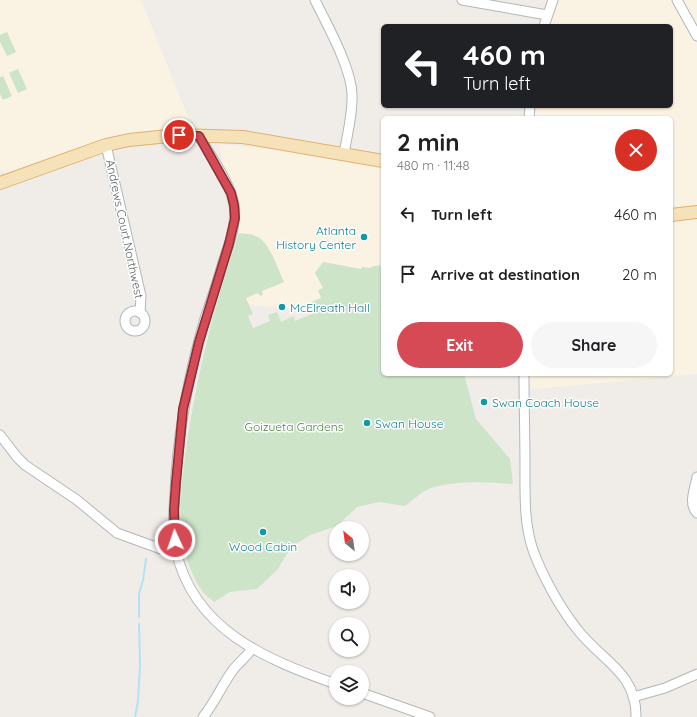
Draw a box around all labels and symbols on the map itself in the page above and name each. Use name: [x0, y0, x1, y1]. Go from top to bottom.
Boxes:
pin: [162, 118, 196, 152]
street label: Andrews Court Northwest: [103, 158, 147, 300]
place label: Atlanta History Center: [276, 223, 356, 252]
marker: Atlanta History Center: [359, 232, 369, 242]
place label: McElreath Hall: [290, 300, 370, 315]
marker: McElreath Hall: [277, 302, 287, 312]
place label: Swan Coach House: [492, 395, 599, 410]
marker: Swan Coach House: [479, 397, 489, 407]
place label: Swan House: [375, 416, 444, 431]
marker: Swan House: [362, 418, 372, 428]
park label: Goizueta Gardens: [245, 419, 344, 434]
position arrow: [154, 519, 196, 561]
north arrow: [329, 521, 369, 561]
marker: Wood Cabin: [258, 527, 268, 537]
place label: Wood Cabin: [229, 539, 297, 554]

